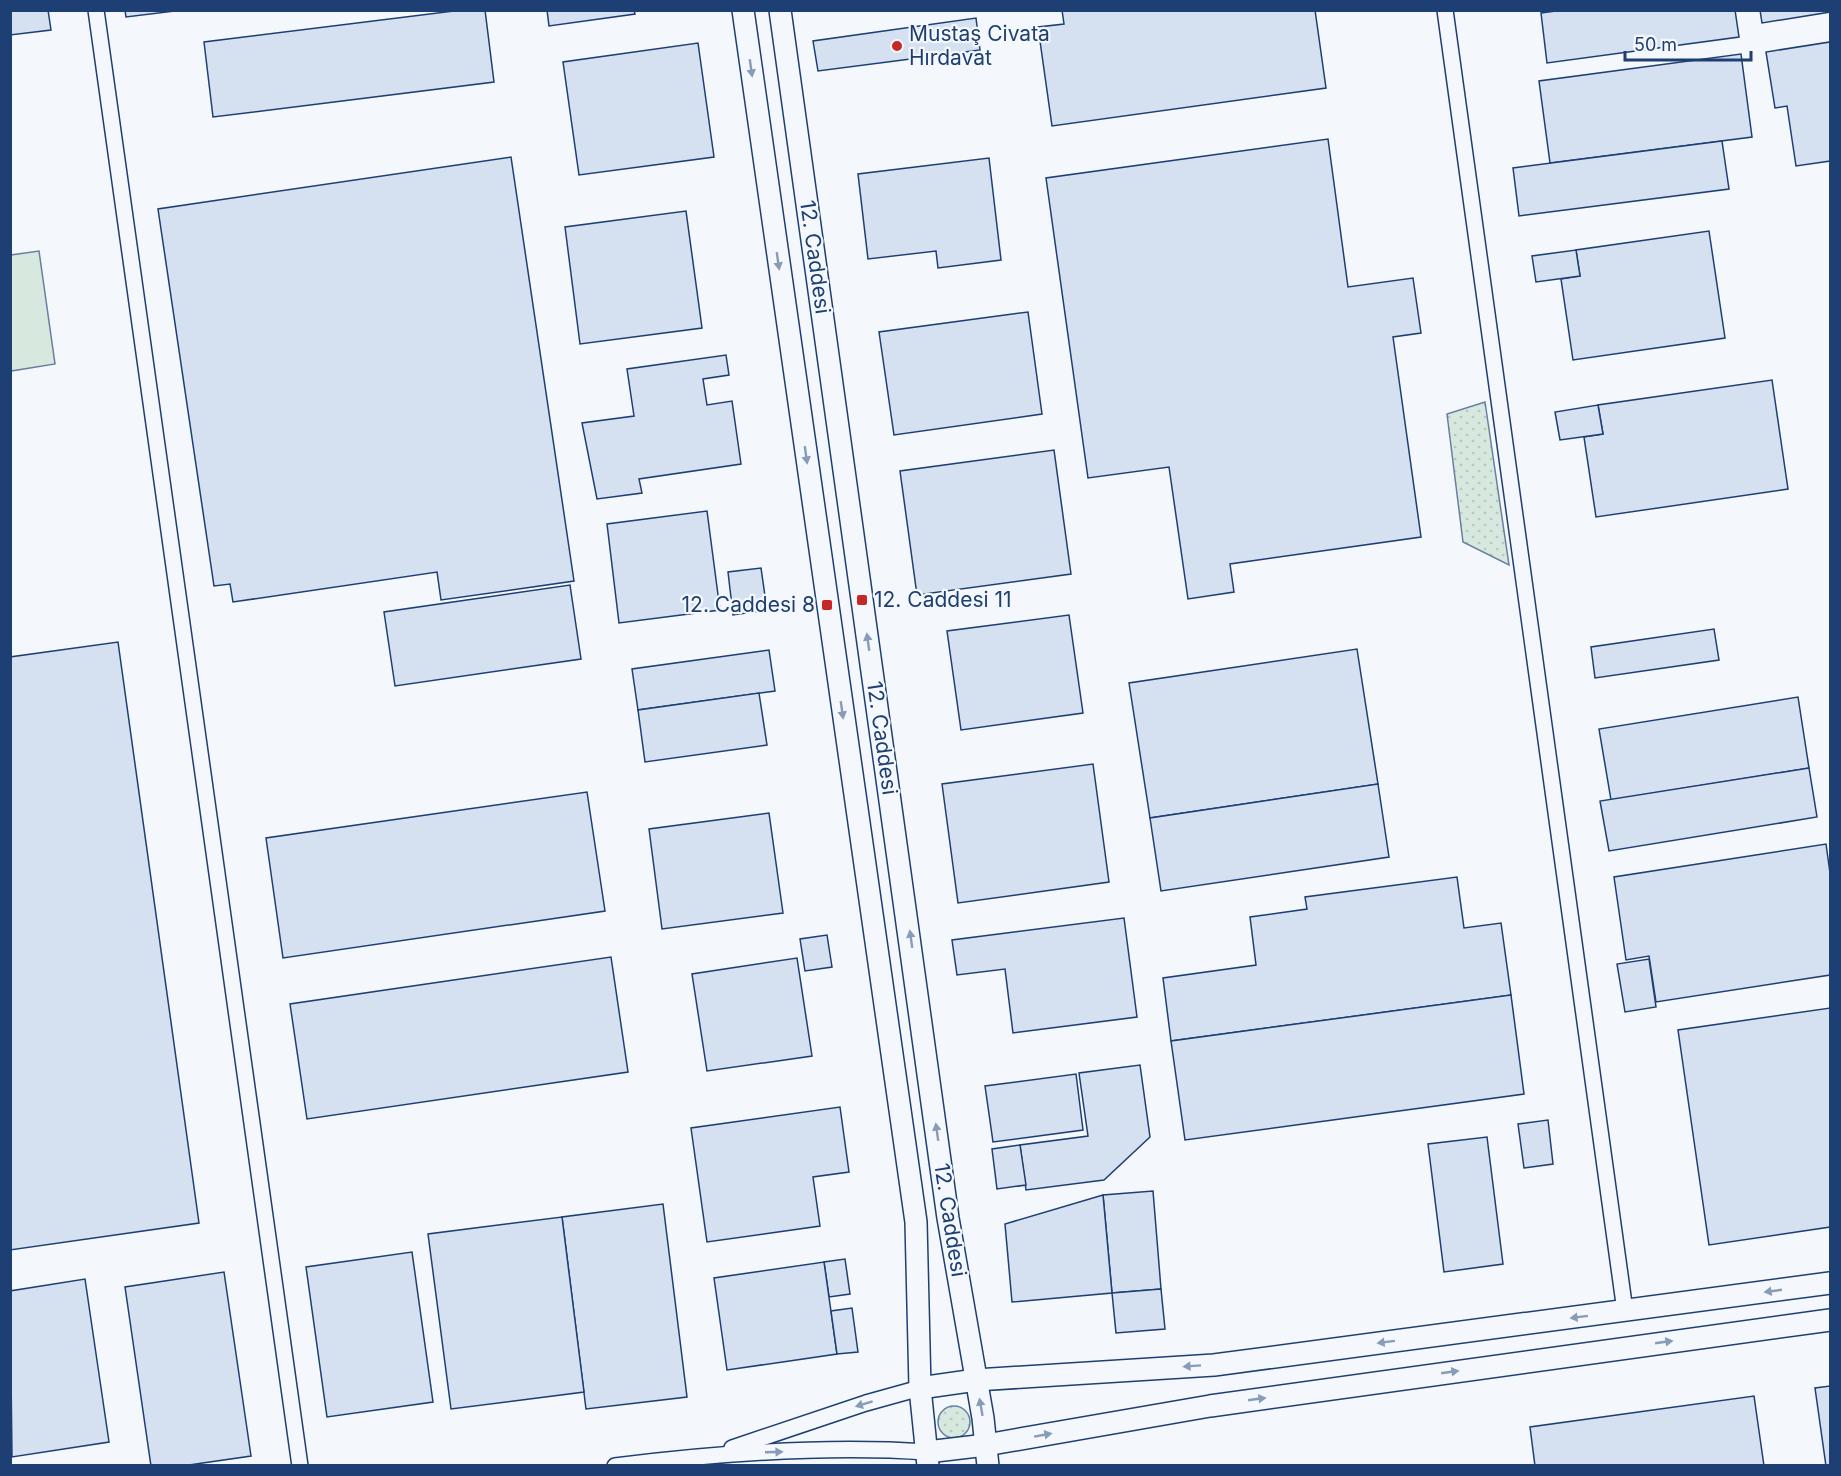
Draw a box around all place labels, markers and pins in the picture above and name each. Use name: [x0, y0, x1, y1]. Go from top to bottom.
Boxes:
place label: Mustaş Civata Hırdavat: [909, 21, 1050, 70]
marker: Mustaş Civata Hırdavat: [890, 39, 904, 53]
place label: 12. Caddesi 11: [874, 587, 1012, 612]
place label: 12. Caddesi 8: [682, 592, 815, 617]
marker: 12. Caddesi 11: [855, 593, 869, 607]
marker: 12. Caddesi 8: [820, 598, 834, 612]

